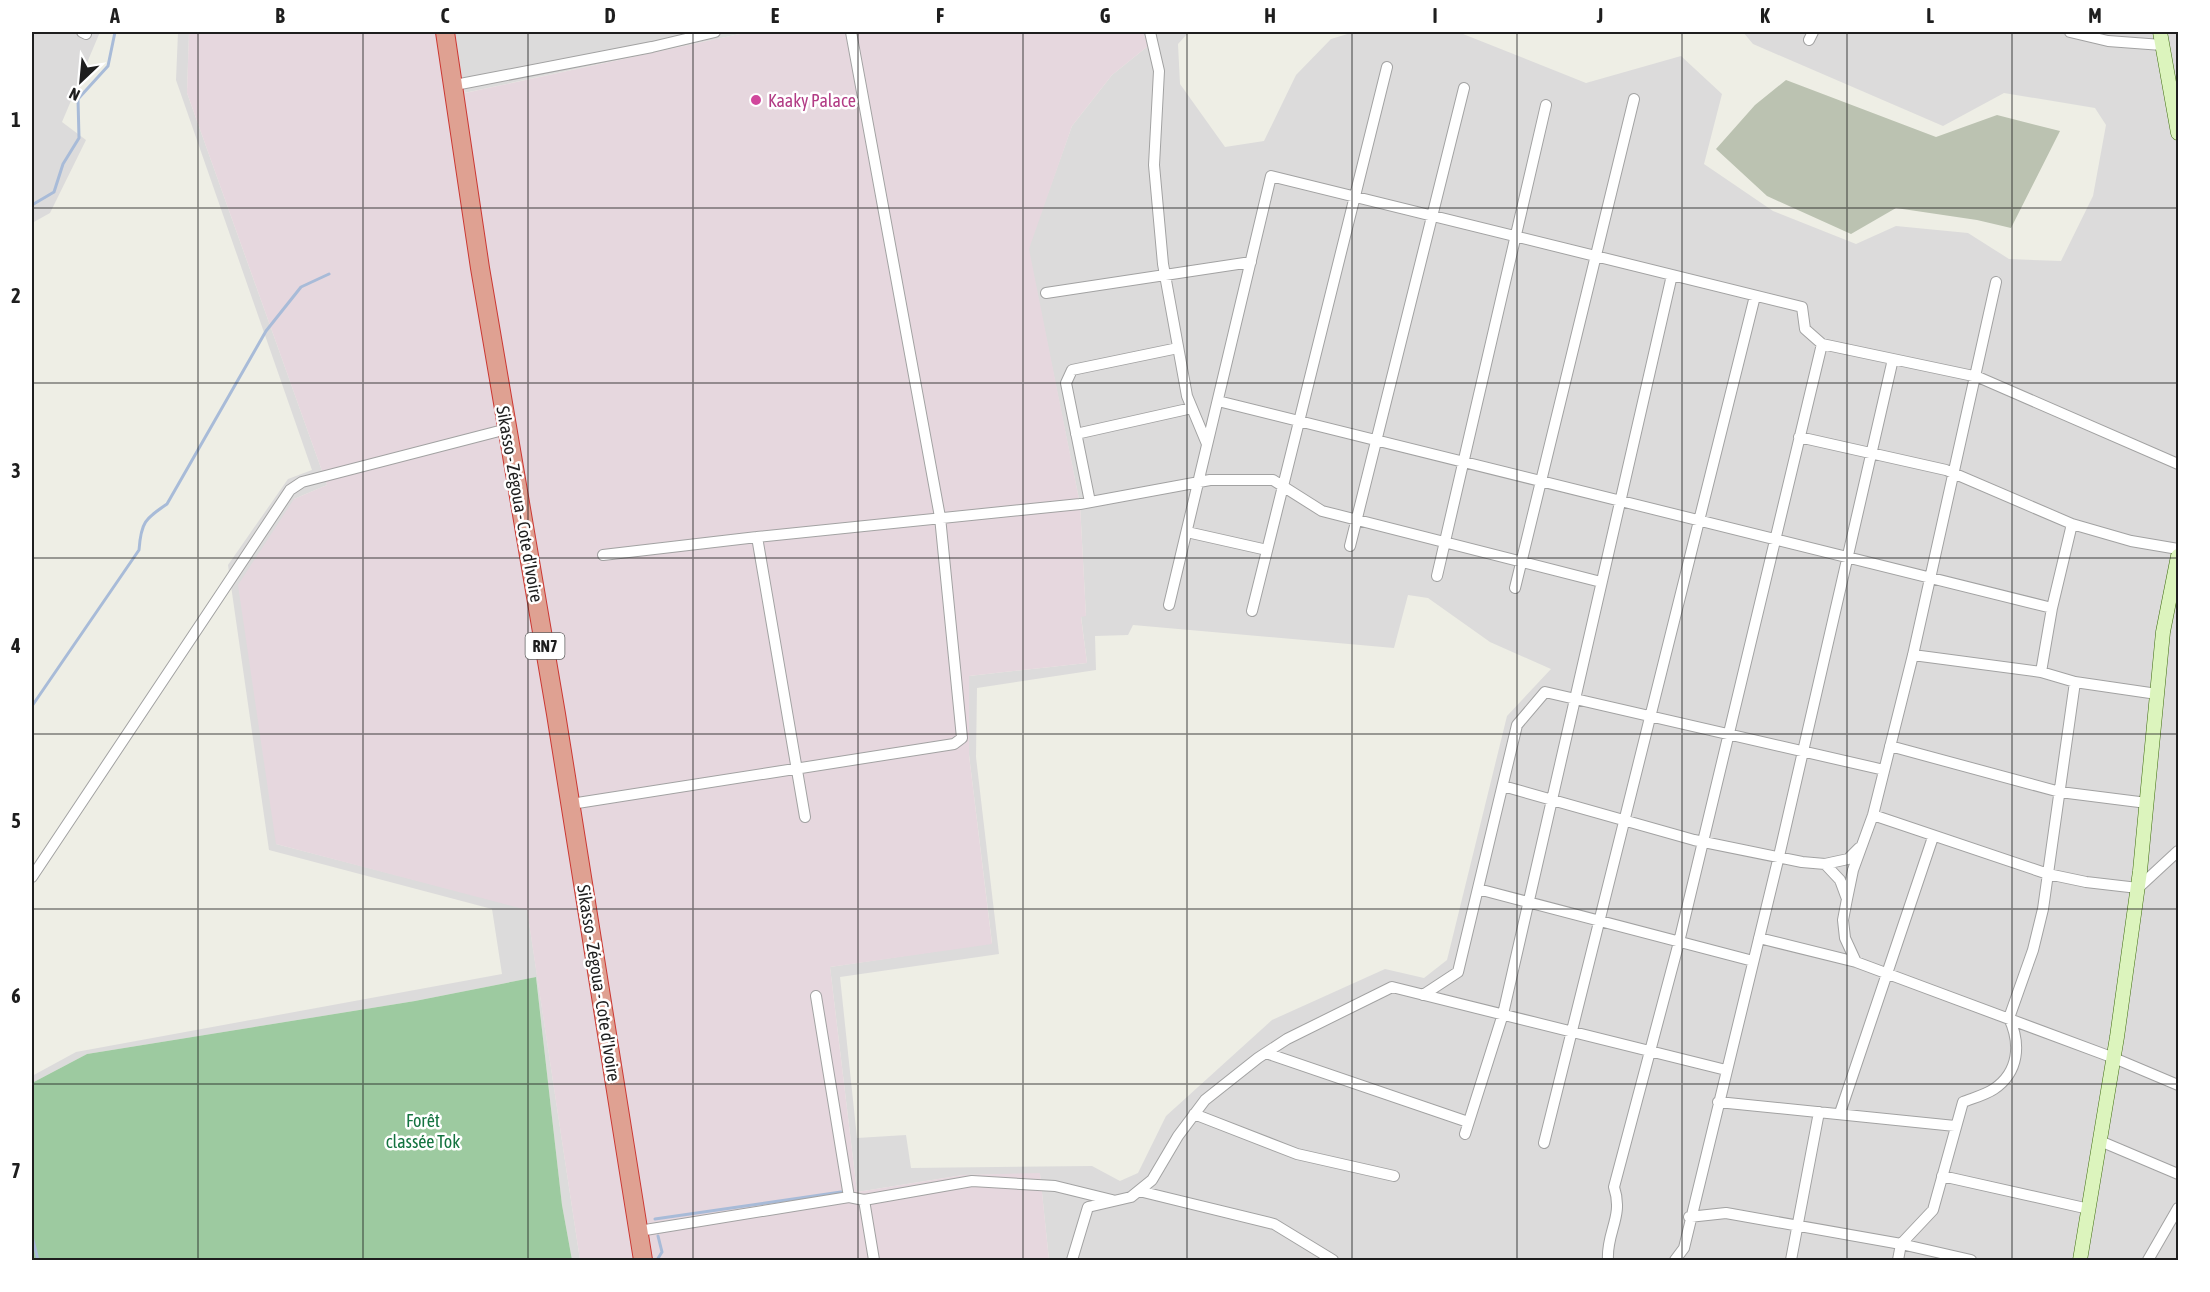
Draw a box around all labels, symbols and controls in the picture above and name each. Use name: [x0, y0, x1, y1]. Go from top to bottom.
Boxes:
text: A: [109, 4, 120, 27]
text: B: [275, 4, 285, 27]
text: C: [441, 4, 450, 27]
text: D: [604, 4, 616, 27]
text: E: [771, 4, 780, 27]
text: F: [936, 4, 944, 27]
text: G: [1100, 4, 1111, 27]
text: H: [1264, 4, 1276, 27]
text: I: [1432, 4, 1438, 27]
text: J: [1596, 4, 1603, 27]
text: K: [1760, 4, 1770, 27]
text: L: [1926, 4, 1934, 27]
text: M: [2088, 4, 2102, 27]
north arrow: [51, 51, 111, 111]
text: N: [66, 84, 83, 105]
place label: Kaaky Palace: [768, 90, 856, 111]
marker: Kaaky Palace: [749, 93, 763, 107]
text: 1: [11, 108, 21, 131]
text: 2: [11, 284, 21, 307]
street label: Sikasso - Zégoua - Cote d'Ivoire: [492, 404, 548, 604]
text: 3: [11, 459, 21, 482]
road number: RN7: [526, 633, 564, 659]
text: 4: [10, 634, 21, 657]
text: 5: [11, 809, 21, 832]
street label: Sikasso - Zégoua - Cote d'Ivoire: [573, 883, 625, 1083]
text: 6: [11, 984, 21, 1007]
park label: Forêt classée Tok: [386, 1110, 460, 1152]
text: 7: [11, 1159, 21, 1182]

